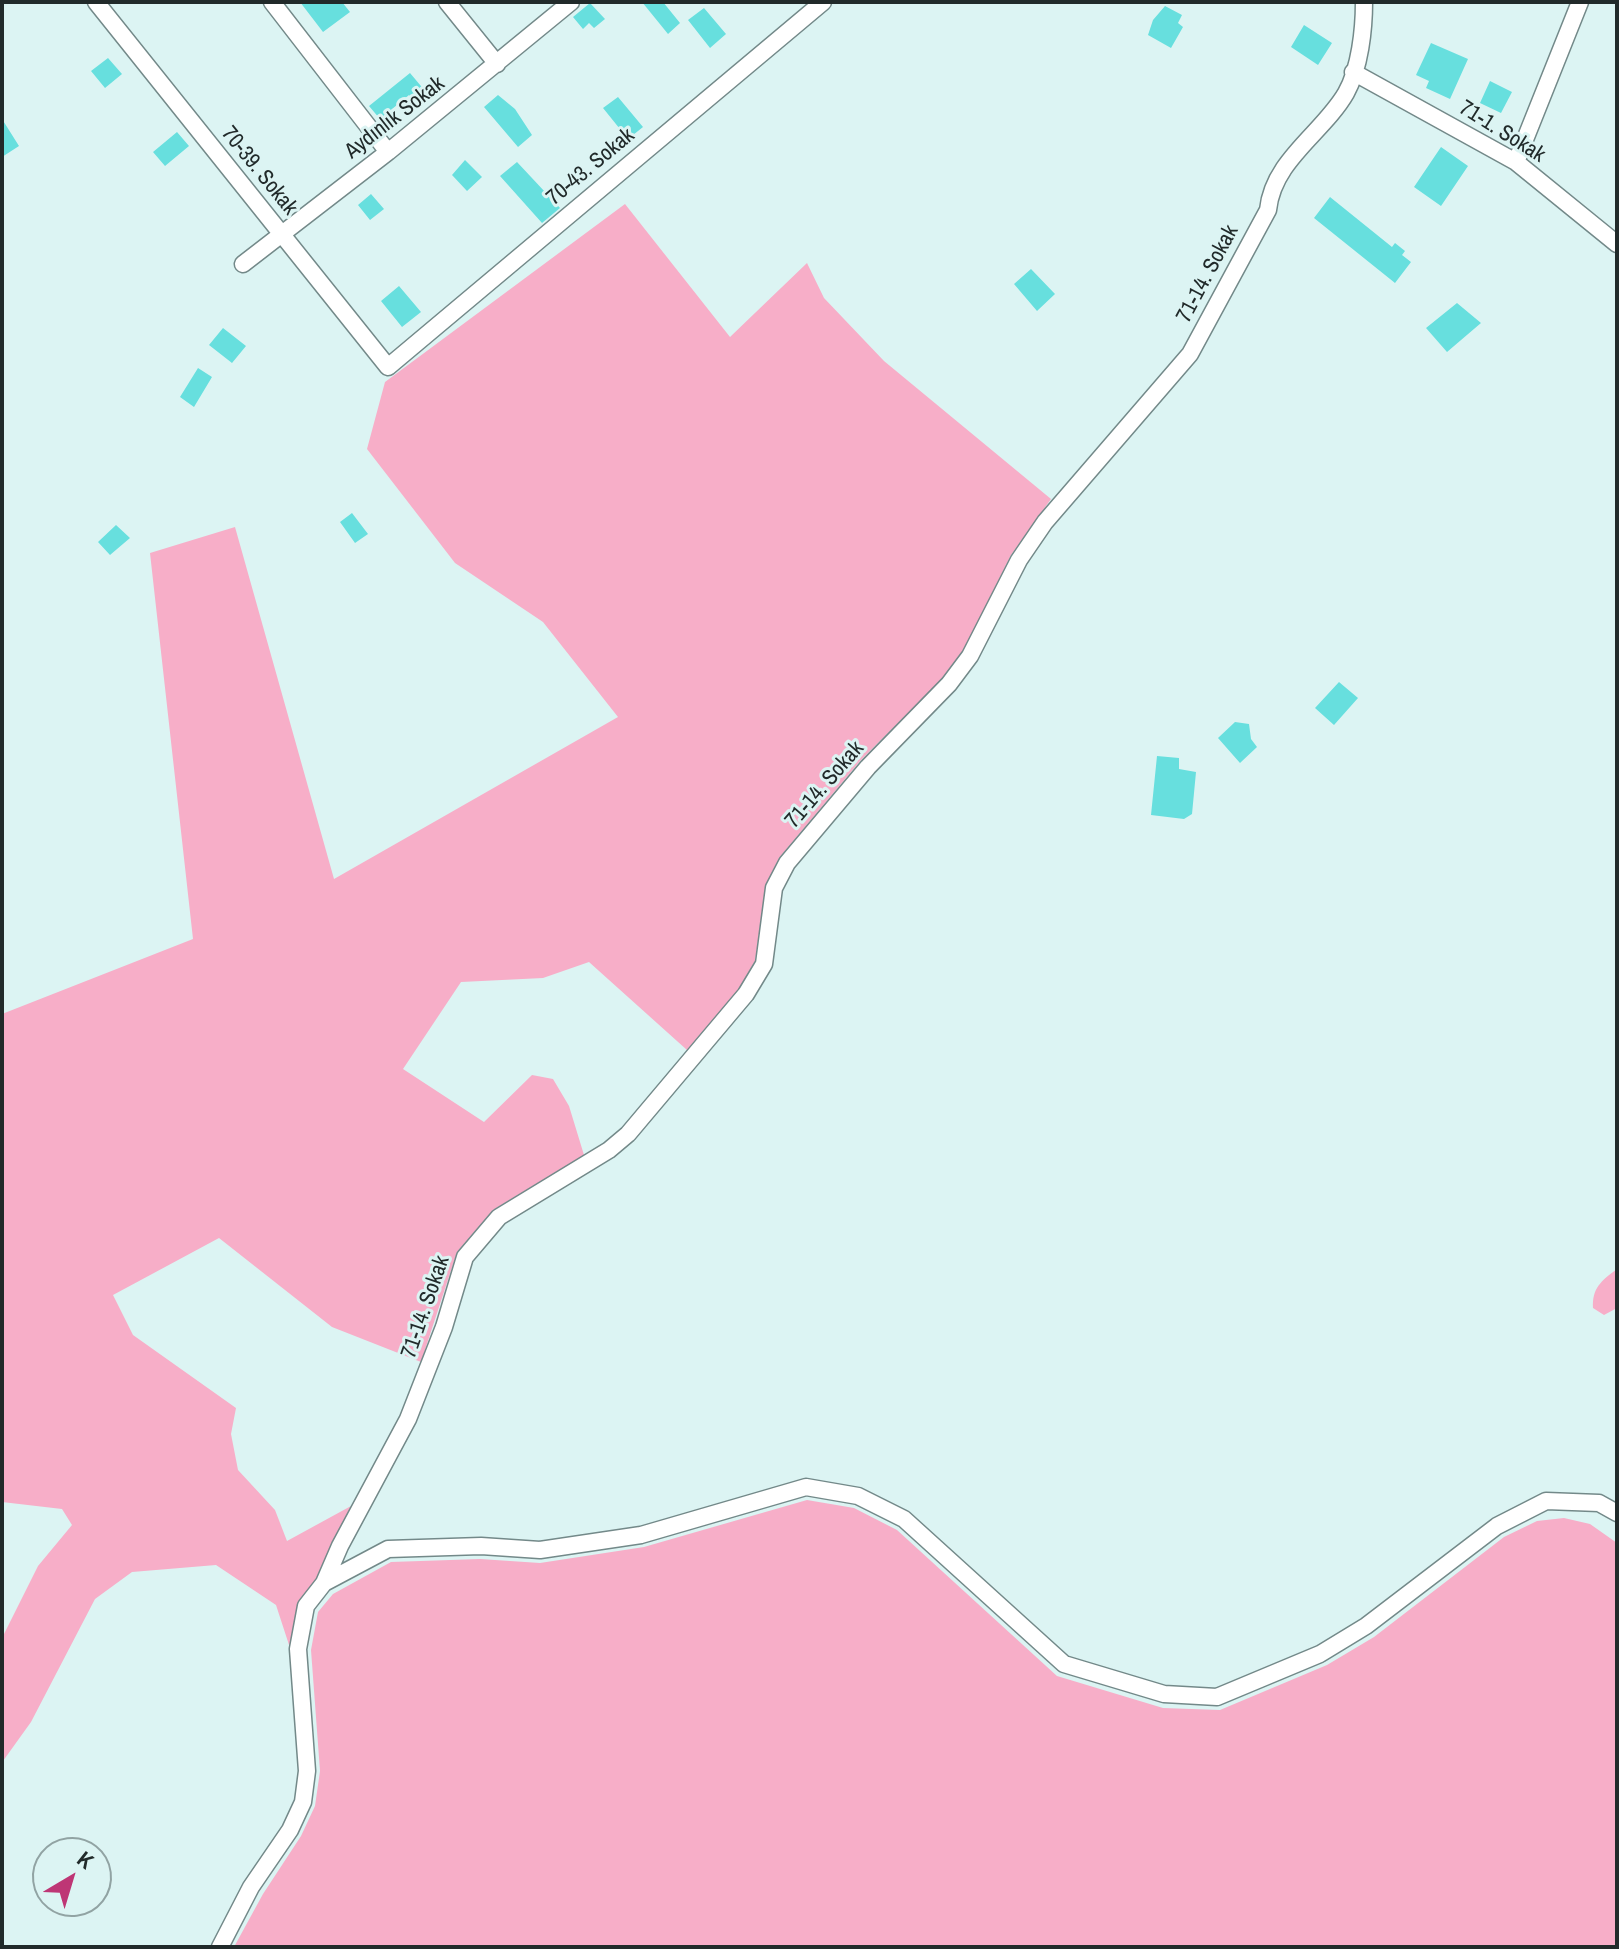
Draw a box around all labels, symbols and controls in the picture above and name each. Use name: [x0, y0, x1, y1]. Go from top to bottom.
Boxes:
street label: Aydınlık Sokak: [340, 71, 450, 165]
street label: 71-1. Sokak: [1454, 95, 1550, 169]
street label: 70-39. Sokak: [215, 121, 303, 221]
street label: 70-43. Sokak: [542, 123, 640, 211]
street label: 71-14. Sokak: [1171, 221, 1245, 327]
street label: 71-14. Sokak: [780, 736, 870, 834]
street label: 71-14. Sokak: [396, 1252, 456, 1362]
north arrow: [32, 1837, 112, 1917]
text: K: [71, 1844, 100, 1875]

